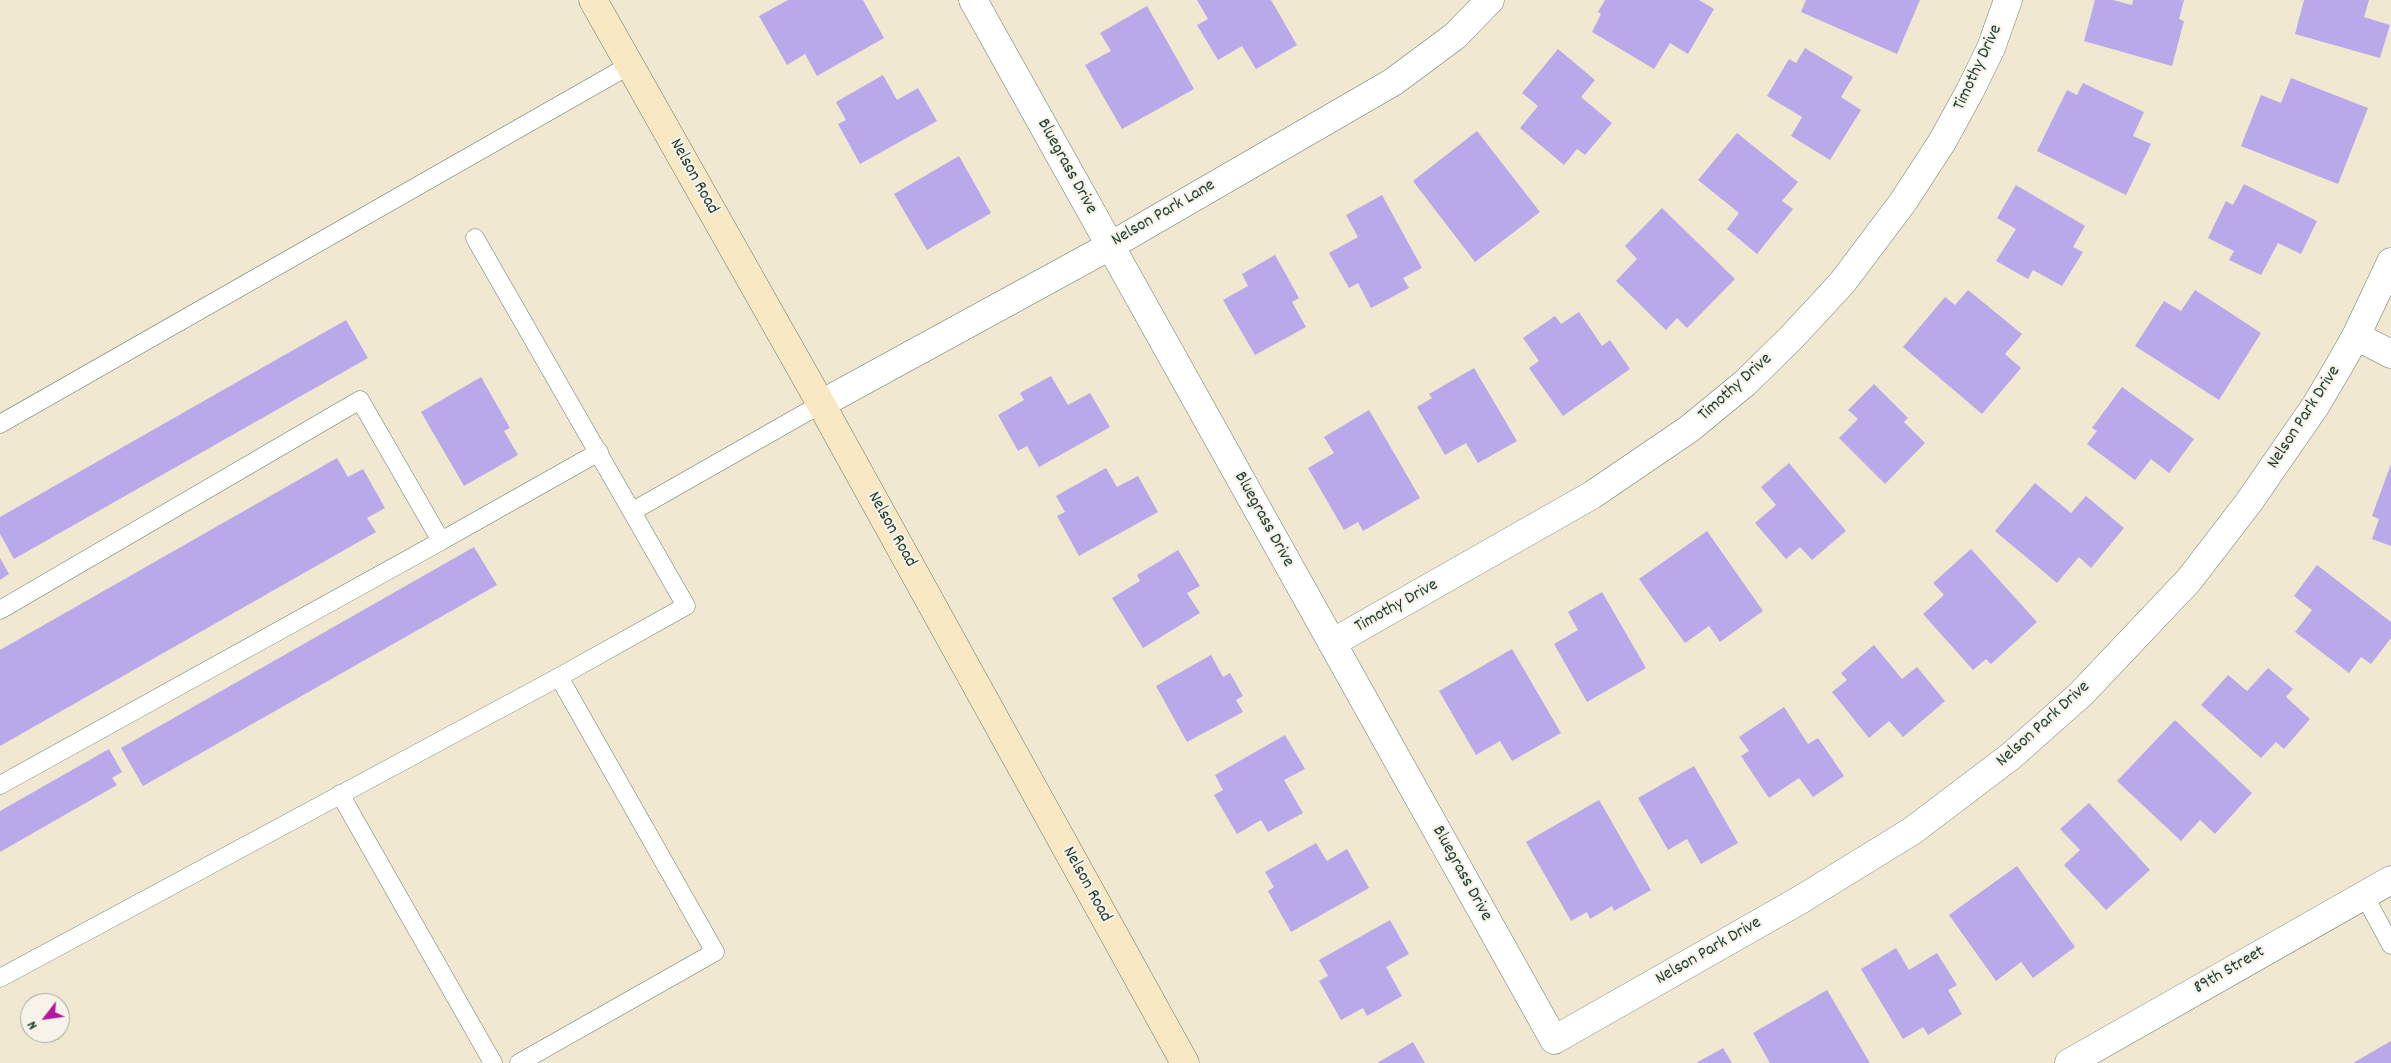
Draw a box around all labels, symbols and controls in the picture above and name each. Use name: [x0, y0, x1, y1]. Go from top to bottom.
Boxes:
street label: Timothy Drive: [1950, 22, 2008, 114]
street label: Bluegrass Drive: [1031, 116, 1101, 218]
street label: Nelson Road: [663, 136, 723, 218]
street label: Nelson Park Lane: [1108, 176, 1220, 252]
street label: Timothy Drive: [1695, 349, 1777, 427]
street label: Nelson Park Drive: [2264, 362, 2346, 474]
street label: Bluegrass Drive: [1228, 469, 1298, 571]
street label: Nelson Road: [861, 489, 921, 571]
street label: Timothy Drive: [1352, 575, 1442, 639]
street label: Nelson Park Drive: [1993, 677, 2095, 773]
street label: Bluegrass Drive: [1426, 823, 1496, 925]
street label: Nelson Road: [1056, 844, 1116, 926]
street label: Nelson Park Drive: [1652, 913, 1766, 991]
street label: 89th Street: [2191, 942, 2269, 1000]
north arrow: [20, 993, 70, 1043]
text: N: [22, 1017, 43, 1033]

